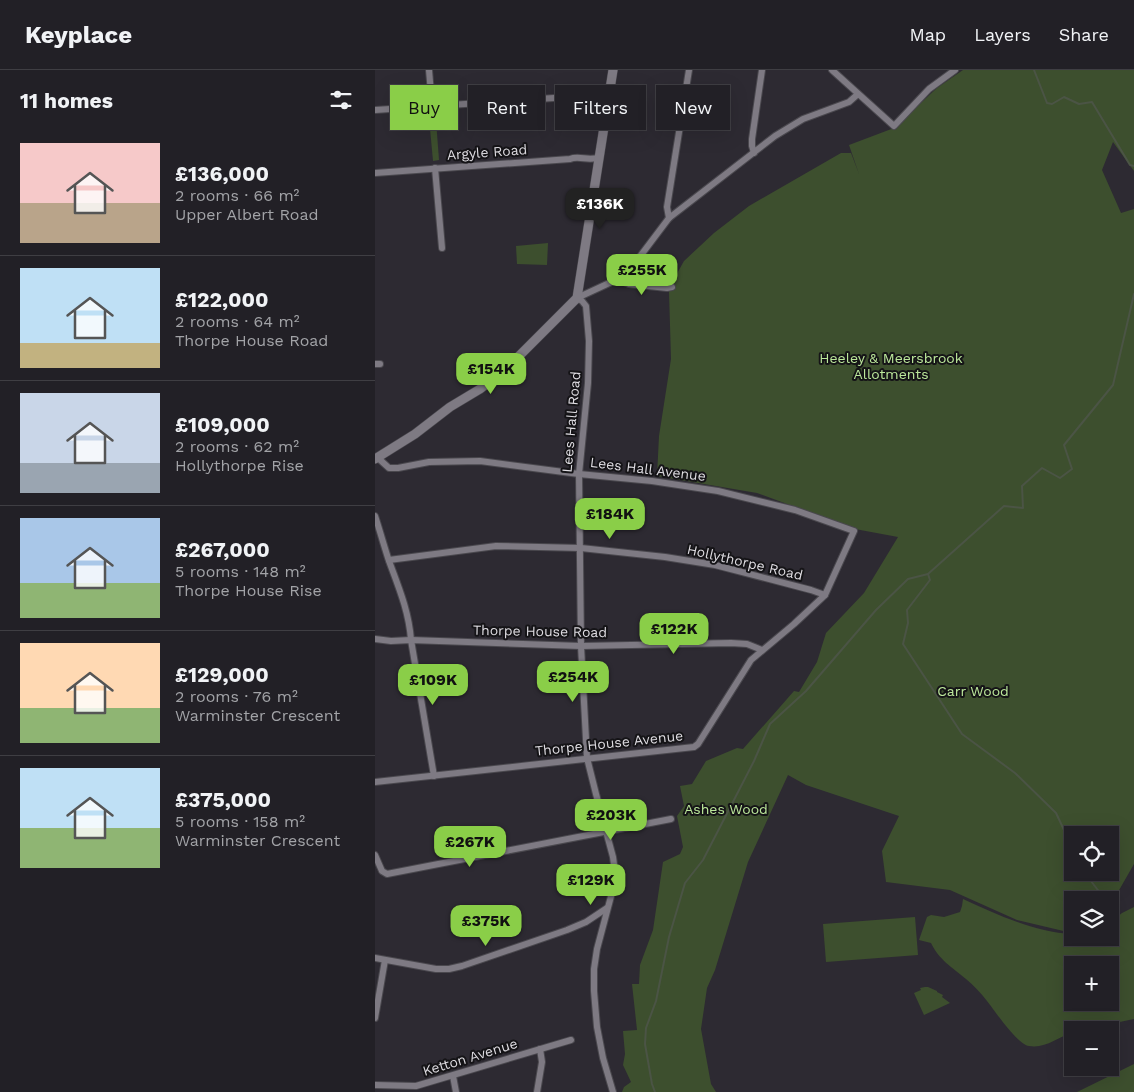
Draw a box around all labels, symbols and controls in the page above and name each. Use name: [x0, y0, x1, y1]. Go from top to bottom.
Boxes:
text: Keyplace: [25, 21, 132, 49]
text: Map: [909, 24, 946, 45]
text: Layers: [974, 24, 1031, 45]
text: Share: [1059, 24, 1109, 45]
chip: Buy: [390, 85, 458, 130]
chip: Rent: [468, 85, 545, 130]
chip: Filters: [555, 85, 646, 130]
chip: New: [656, 85, 730, 130]
icon: filters: [327, 86, 355, 114]
text: 11 homes: [20, 88, 113, 113]
street label: Argyle Road: [446, 141, 528, 163]
text: £136,000: [175, 161, 269, 186]
icon: home: [60, 163, 120, 223]
text: 2 rooms · 66 m²: [175, 186, 299, 205]
pin: £136K: [565, 188, 635, 230]
text: £136K: [576, 194, 624, 213]
text: Upper Albert Road: [175, 205, 319, 224]
pin: £255K: [607, 254, 677, 296]
text: £255K: [617, 260, 667, 279]
text: £122,000: [175, 287, 269, 312]
icon: home: [60, 288, 120, 348]
text: 2 rooms · 64 m²: [175, 312, 300, 331]
text: Thorpe House Road: [175, 331, 328, 350]
park label: Heeley & Meersbrook Allotments: [819, 350, 963, 382]
pin: £154K: [456, 352, 526, 395]
text: £154K: [467, 359, 515, 378]
street label: Lees Hall Road: [559, 371, 583, 473]
text: £109,000: [175, 412, 270, 437]
icon: home: [60, 413, 120, 473]
text: 2 rooms · 62 m²: [175, 437, 299, 456]
street label: Lees Hall Avenue: [589, 454, 707, 484]
text: Hollythorpe Rise: [175, 456, 304, 475]
pin: £184K: [575, 498, 645, 540]
text: £184K: [586, 504, 634, 523]
text: £267,000: [175, 537, 270, 562]
icon: home: [60, 538, 120, 598]
street label: Hollythorpe Road: [685, 541, 805, 583]
text: 5 rooms · 148 m²: [175, 562, 306, 581]
text: Thorpe House Rise: [175, 581, 322, 600]
pin: £122K: [639, 612, 709, 655]
text: £122K: [651, 619, 698, 638]
street label: Thorpe House Road: [473, 622, 607, 640]
pin: £254K: [538, 660, 608, 703]
text: £129,000: [175, 662, 269, 687]
icon: home: [60, 663, 120, 723]
pin: £109K: [398, 664, 468, 706]
text: £254K: [548, 667, 598, 686]
text: £109K: [409, 670, 457, 689]
park label: Carr Wood: [937, 683, 1009, 699]
text: 2 rooms · 76 m²: [175, 687, 298, 706]
text: Warminster Crescent: [175, 706, 340, 725]
street label: Thorpe House Avenue: [534, 727, 684, 759]
text: £375,000: [175, 787, 271, 812]
icon: home: [60, 788, 120, 848]
pin: £203K: [576, 798, 646, 841]
park label: Ashes Wood: [684, 801, 768, 817]
text: £203K: [586, 805, 636, 824]
text: 5 rooms · 158 m²: [175, 812, 305, 831]
pin: £267K: [435, 826, 505, 868]
map controls: [1064, 826, 1119, 1076]
button: locate: [1064, 826, 1119, 881]
text: Warminster Crescent: [175, 831, 340, 850]
text: £267K: [445, 832, 495, 851]
pin: £129K: [556, 864, 626, 906]
text: £129K: [567, 870, 615, 889]
button: layers: [1064, 891, 1119, 946]
pin: £375K: [451, 904, 521, 947]
text: £375K: [462, 911, 510, 930]
button: +: [1064, 956, 1119, 1011]
button: −: [1064, 1021, 1119, 1076]
street label: Ketton Avenue: [421, 1035, 519, 1079]

